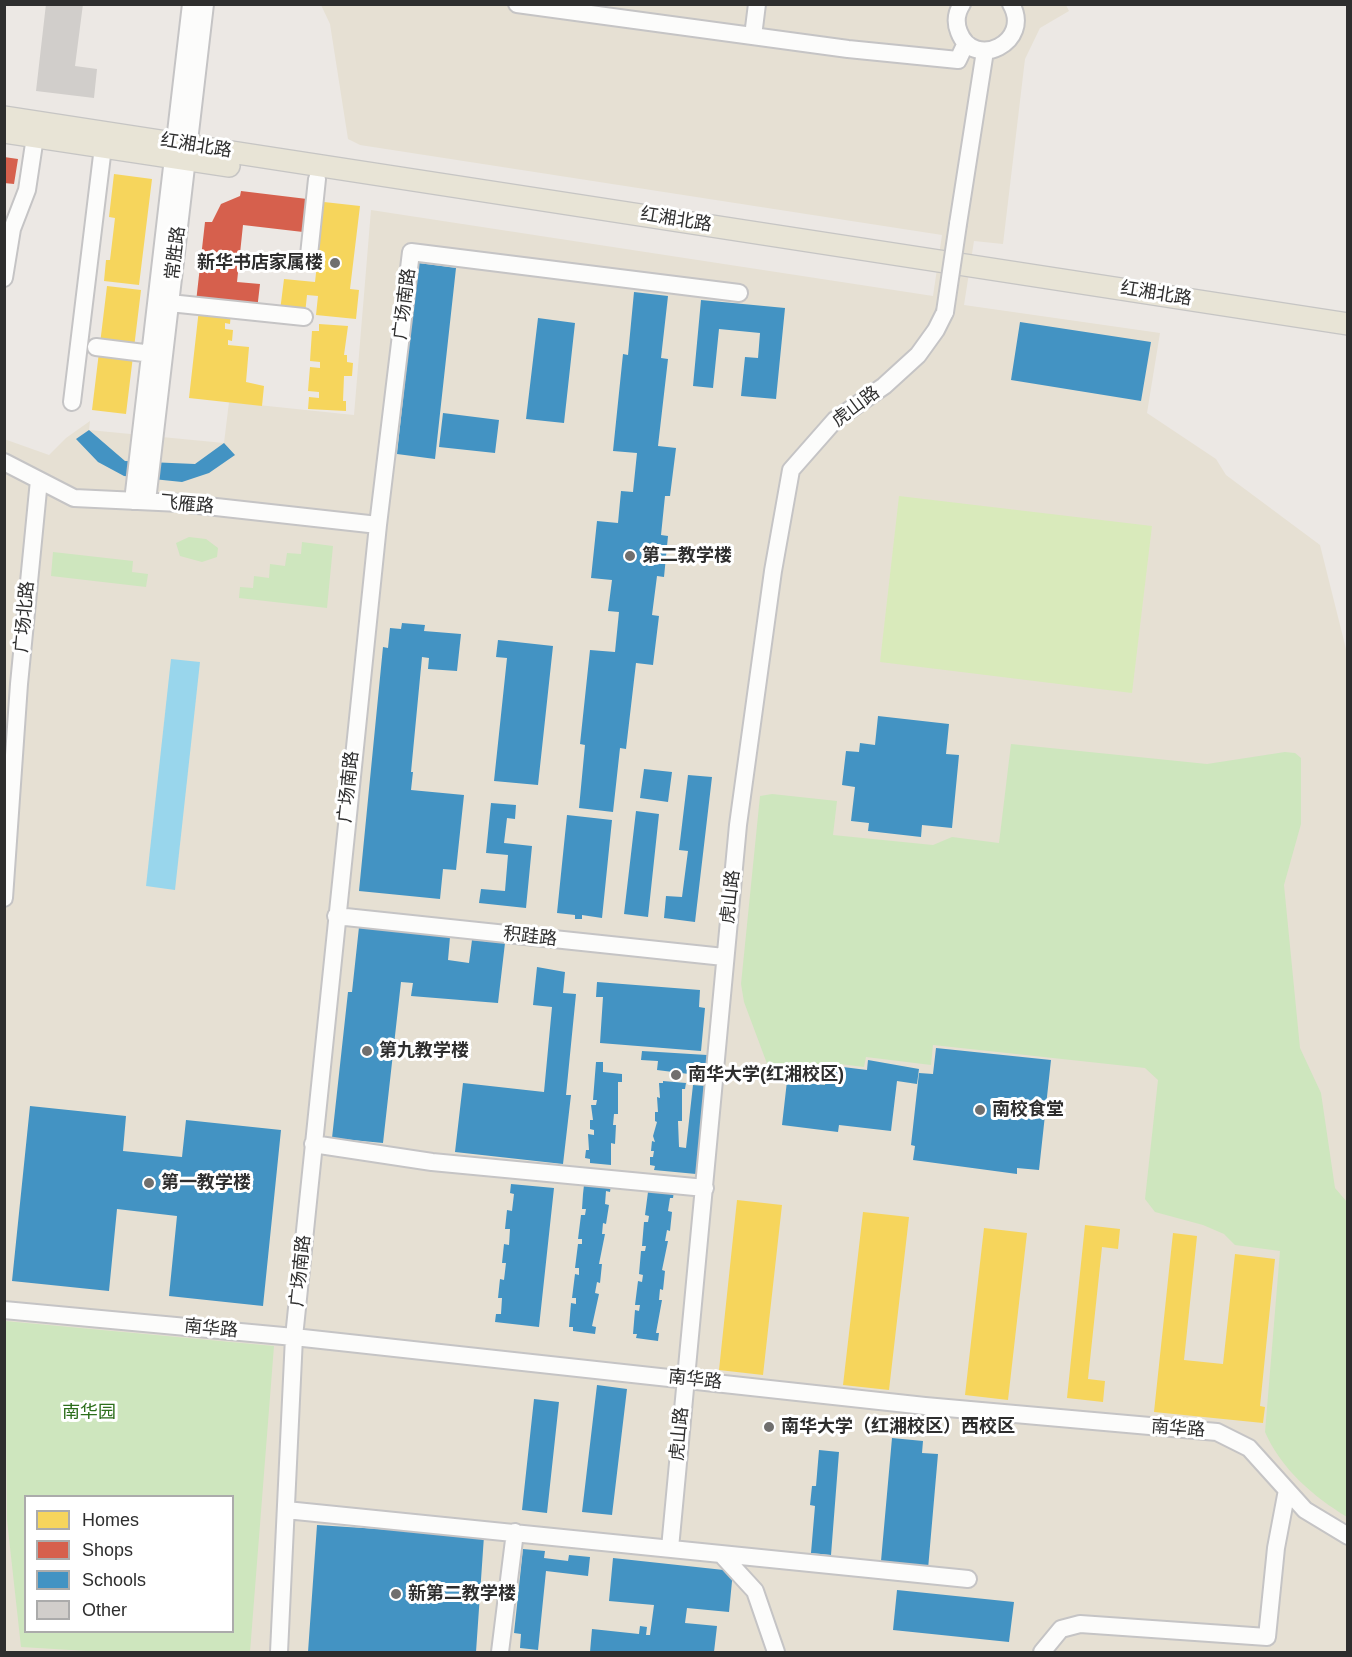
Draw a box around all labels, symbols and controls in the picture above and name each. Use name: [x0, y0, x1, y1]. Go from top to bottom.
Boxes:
street label: 红湘北路: [159, 130, 233, 162]
street label: 红湘北路: [639, 204, 713, 236]
street label: 常胜路: [162, 225, 190, 281]
place label: 新华书店家属楼: [197, 252, 323, 274]
marker: 新华书店家属楼: [328, 256, 342, 270]
street label: 广场南路: [390, 267, 420, 341]
street label: 红湘北路: [1119, 278, 1193, 310]
street label: 虎山路: [828, 382, 884, 432]
street label: 飞雁路: [159, 492, 215, 518]
place label: 第二教学楼: [642, 545, 732, 567]
marker: 第二教学楼: [623, 549, 637, 563]
street label: 广场北路: [11, 580, 39, 654]
street label: 广场南路: [334, 750, 364, 824]
street label: 虎山路: [717, 869, 745, 925]
street label: 积跬路: [502, 923, 558, 951]
place label: 第九教学楼: [379, 1040, 469, 1062]
marker: 第九教学楼: [360, 1044, 374, 1058]
place label: 南华大学(红湘校区): [688, 1064, 844, 1086]
marker: 南华大学(红湘校区): [669, 1068, 683, 1082]
place label: 南校食堂: [992, 1099, 1064, 1121]
marker: 南校食堂: [973, 1103, 987, 1117]
place label: 第一教学楼: [161, 1172, 251, 1194]
marker: 第一教学楼: [142, 1176, 156, 1190]
street label: 广场南路: [286, 1234, 316, 1308]
street label: 南华路: [183, 1316, 239, 1342]
street label: 南华路: [667, 1366, 723, 1394]
park label: 南华园: [62, 1402, 116, 1424]
street label: 虎山路: [667, 1406, 693, 1462]
place label: 南华大学（红湘校区）西校区: [781, 1416, 1015, 1438]
street label: 南华路: [1150, 1416, 1206, 1442]
marker: 南华大学（红湘校区）西校区: [762, 1420, 776, 1434]
legend: [24, 1495, 234, 1633]
text: Homes: [82, 1510, 139, 1530]
text: Shops: [82, 1540, 133, 1560]
text: Schools: [82, 1570, 146, 1590]
place label: 新第二教学楼: [408, 1583, 516, 1605]
marker: 新第二教学楼: [389, 1587, 403, 1601]
text: Other: [82, 1600, 127, 1620]

